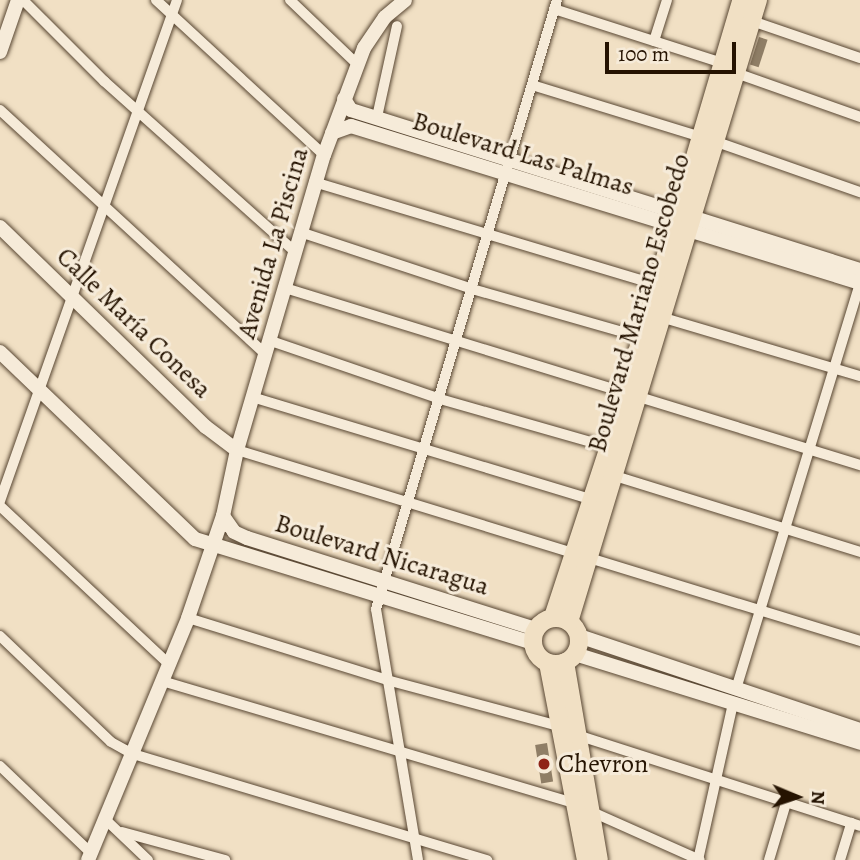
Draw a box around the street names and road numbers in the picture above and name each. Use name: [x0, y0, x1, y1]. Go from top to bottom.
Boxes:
street label: Boulevard Las Palmas: [409, 106, 637, 202]
street label: Avenida La Piscina: [231, 144, 315, 342]
street label: Boulevard Mariano Escobedo: [581, 150, 697, 456]
street label: Calle María Conesa: [50, 241, 218, 405]
street label: Boulevard Nicaragua: [271, 508, 493, 602]

